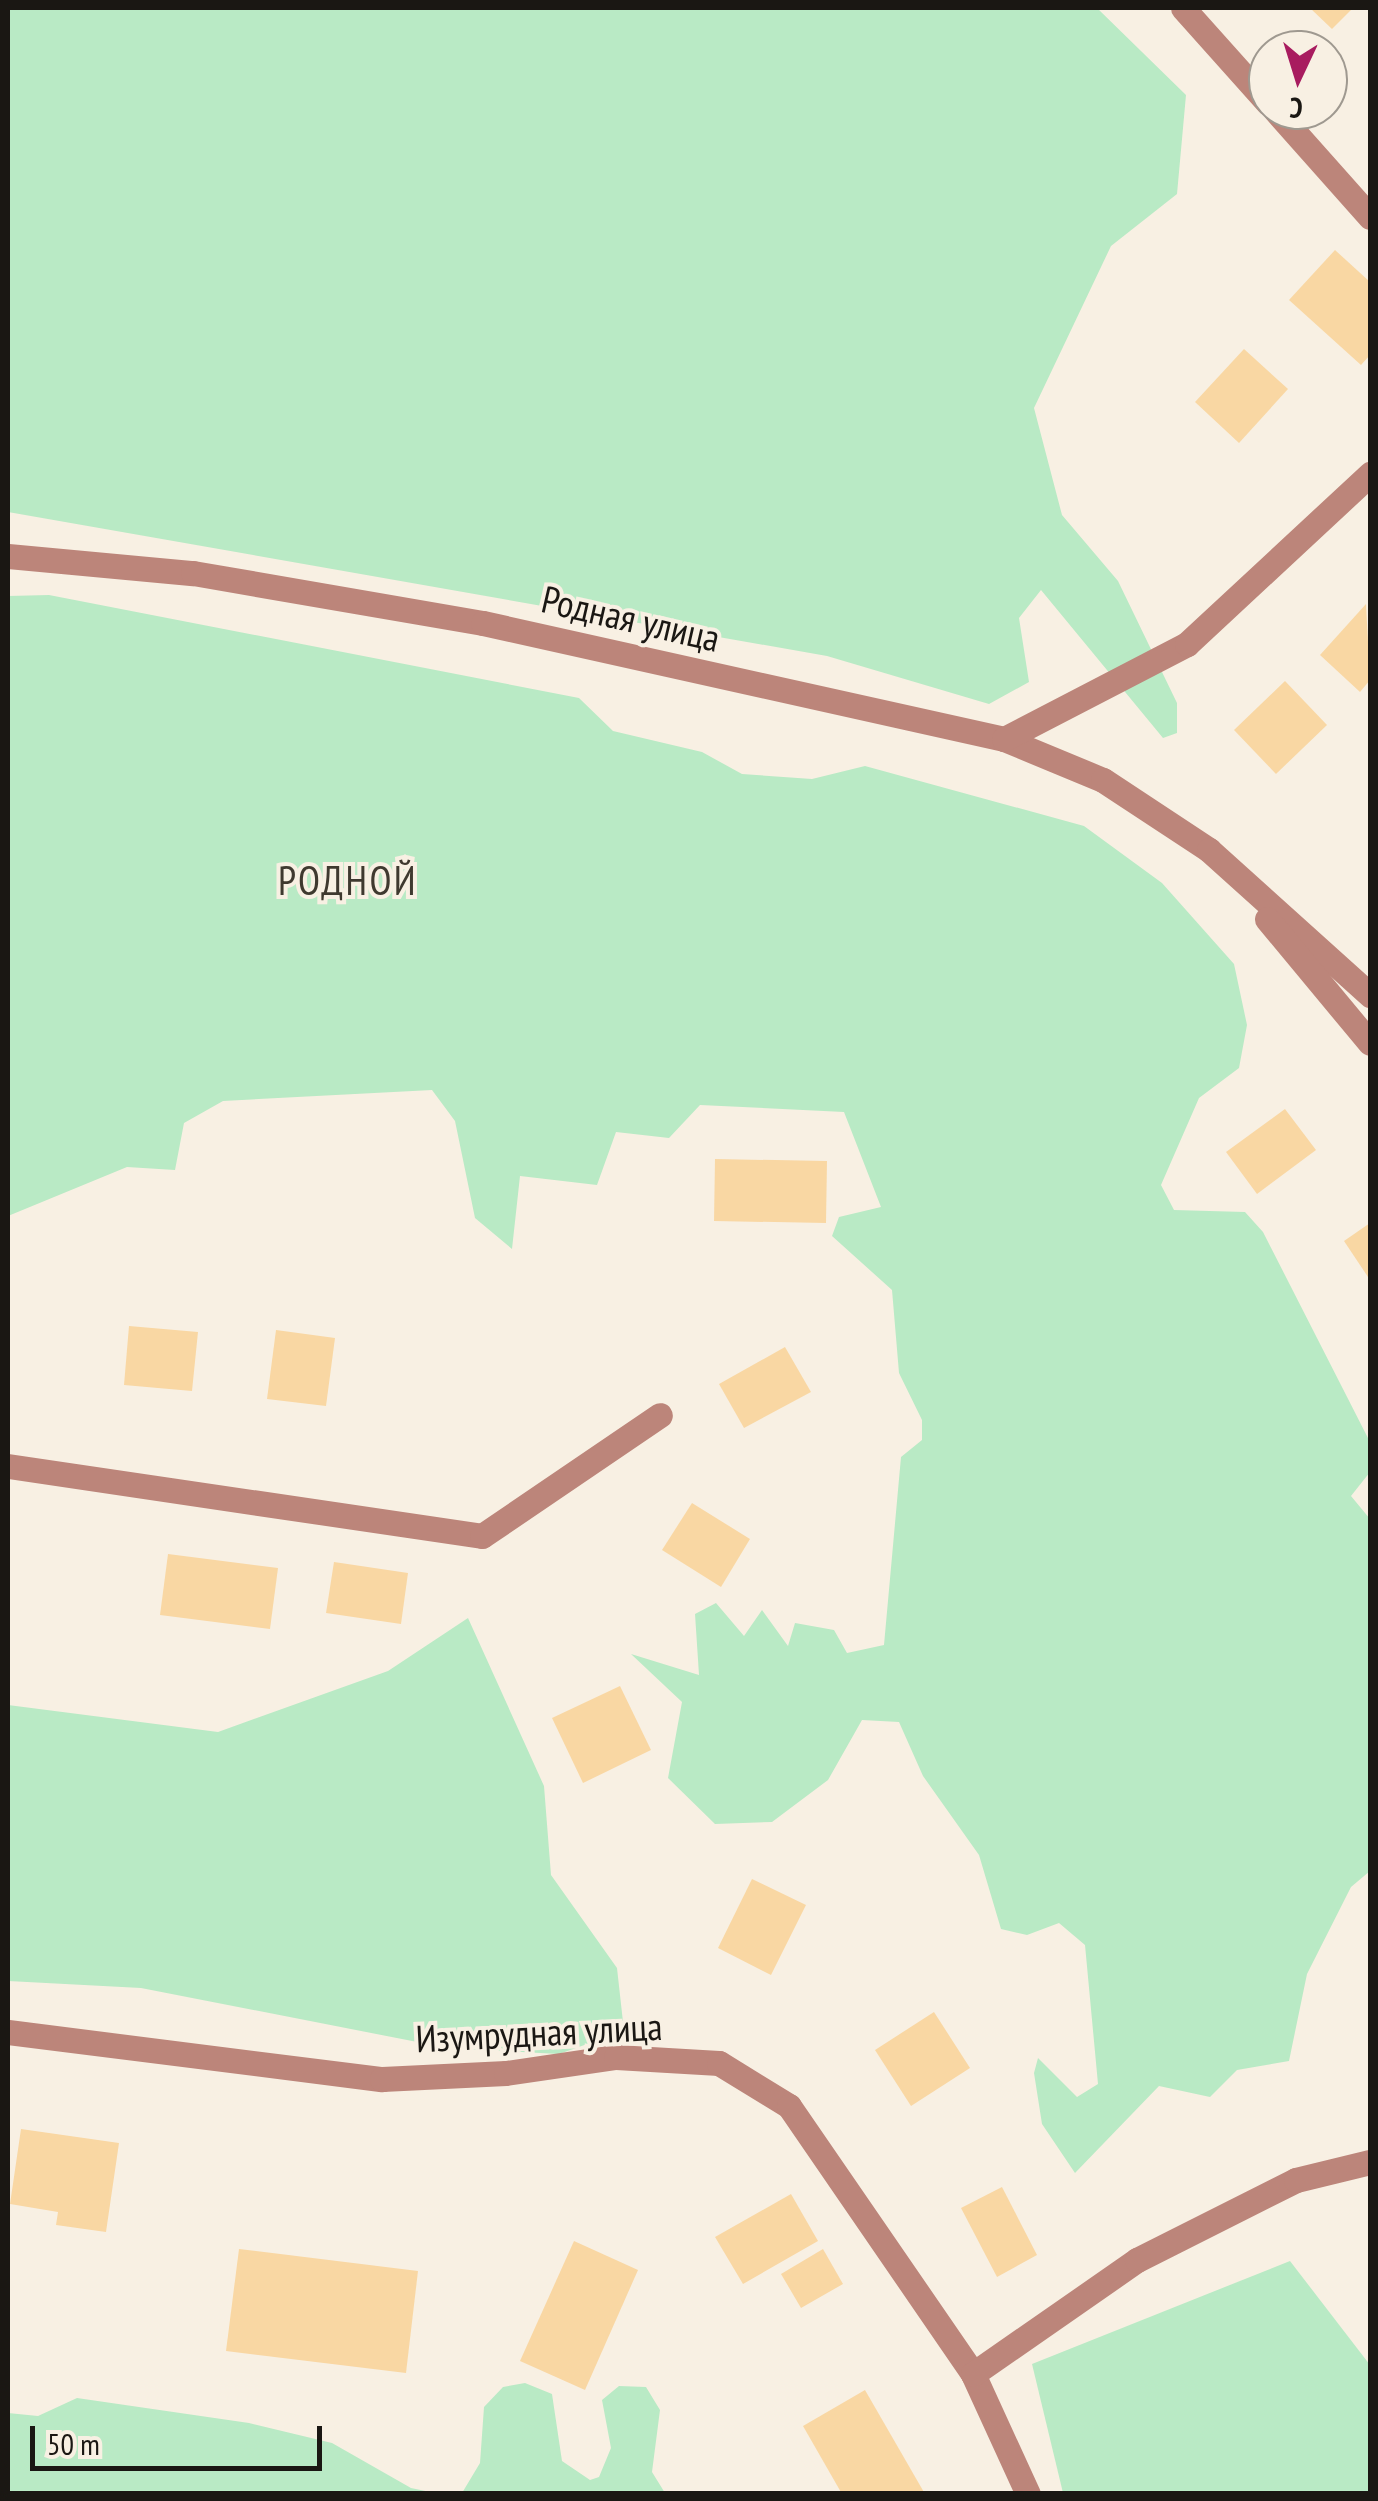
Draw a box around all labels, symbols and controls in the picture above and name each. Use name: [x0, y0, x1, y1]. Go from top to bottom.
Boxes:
north arrow: [1248, 30, 1348, 130]
text: С: [1288, 90, 1304, 127]
street label: Родная улица: [537, 575, 725, 661]
district label: РОДНОЙ: [278, 856, 418, 904]
street label: Изумрудная улица: [414, 2003, 664, 2061]
scale bar: [35, 2406, 328, 2468]
text: 50 m: [47, 2424, 100, 2463]

